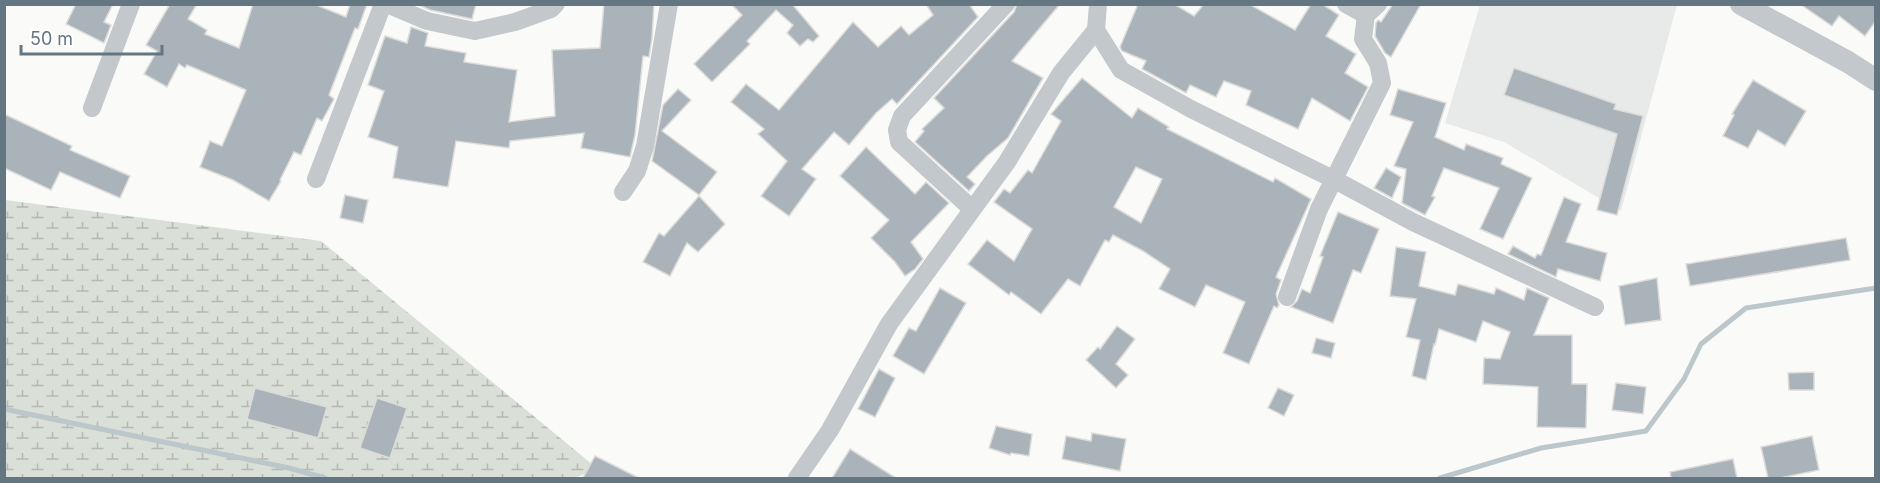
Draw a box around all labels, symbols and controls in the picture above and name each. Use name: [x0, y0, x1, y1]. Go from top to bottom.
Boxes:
scale bar: [21, 18, 162, 56]
text: 50 m: [30, 28, 73, 49]

